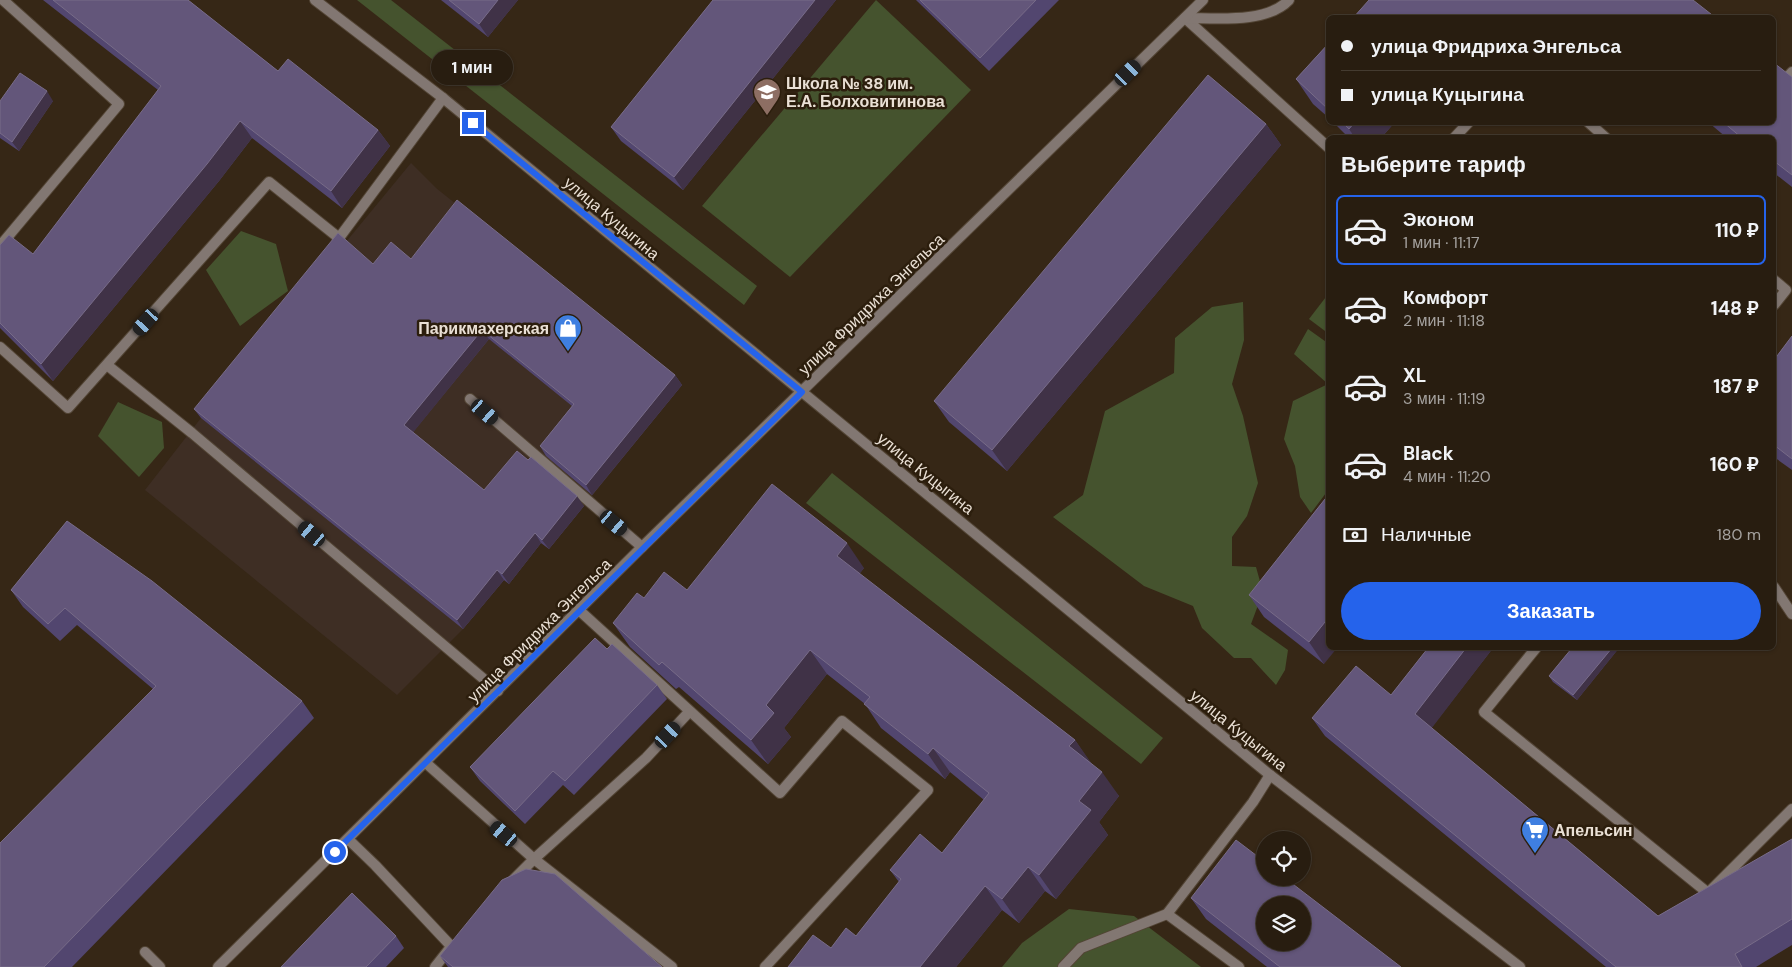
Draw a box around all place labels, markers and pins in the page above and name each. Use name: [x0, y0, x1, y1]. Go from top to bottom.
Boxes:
place label: Школа № 38 им. Е.А. Болховитинова: [786, 73, 945, 112]
school or university icon: Школа № 38 им. Е.А. Болховитинова: [752, 77, 782, 116]
shop icon: Парикмахерская: [553, 313, 583, 352]
place label: Парикмахерская: [418, 318, 549, 339]
supermarket icon: Апельсин: [1520, 815, 1550, 854]
place label: Апельсин: [1554, 820, 1633, 841]

